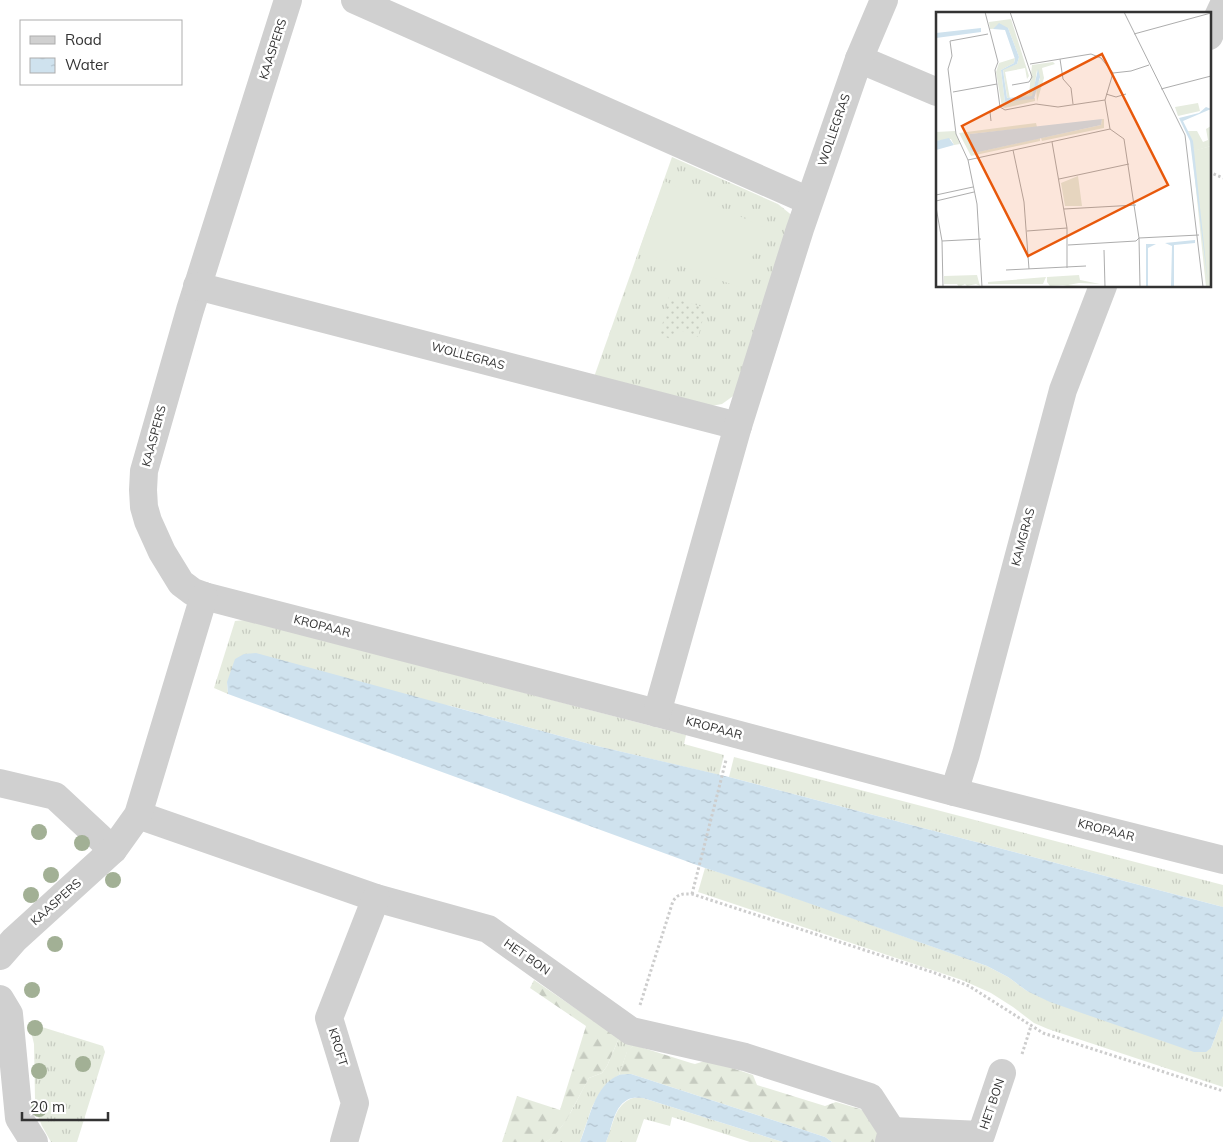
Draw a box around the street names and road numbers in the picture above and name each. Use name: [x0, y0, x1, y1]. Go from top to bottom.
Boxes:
street label: KAASPERS: [256, 17, 289, 81]
street label: WOLLEGRAS: [814, 92, 853, 168]
street label: WOLLEGRAS: [430, 338, 507, 373]
street label: KAASPERS: [138, 404, 169, 468]
street label: KAMGRAS: [1008, 506, 1037, 568]
street label: KROPAAR: [292, 611, 352, 640]
street label: KROPAAR: [684, 713, 744, 742]
street label: KROPAAR: [1076, 815, 1136, 844]
street label: KAASPERS: [27, 875, 84, 928]
street label: HET BON: [501, 935, 553, 978]
street label: KROFT: [326, 1026, 352, 1068]
street label: HET BON: [976, 1076, 1007, 1131]

